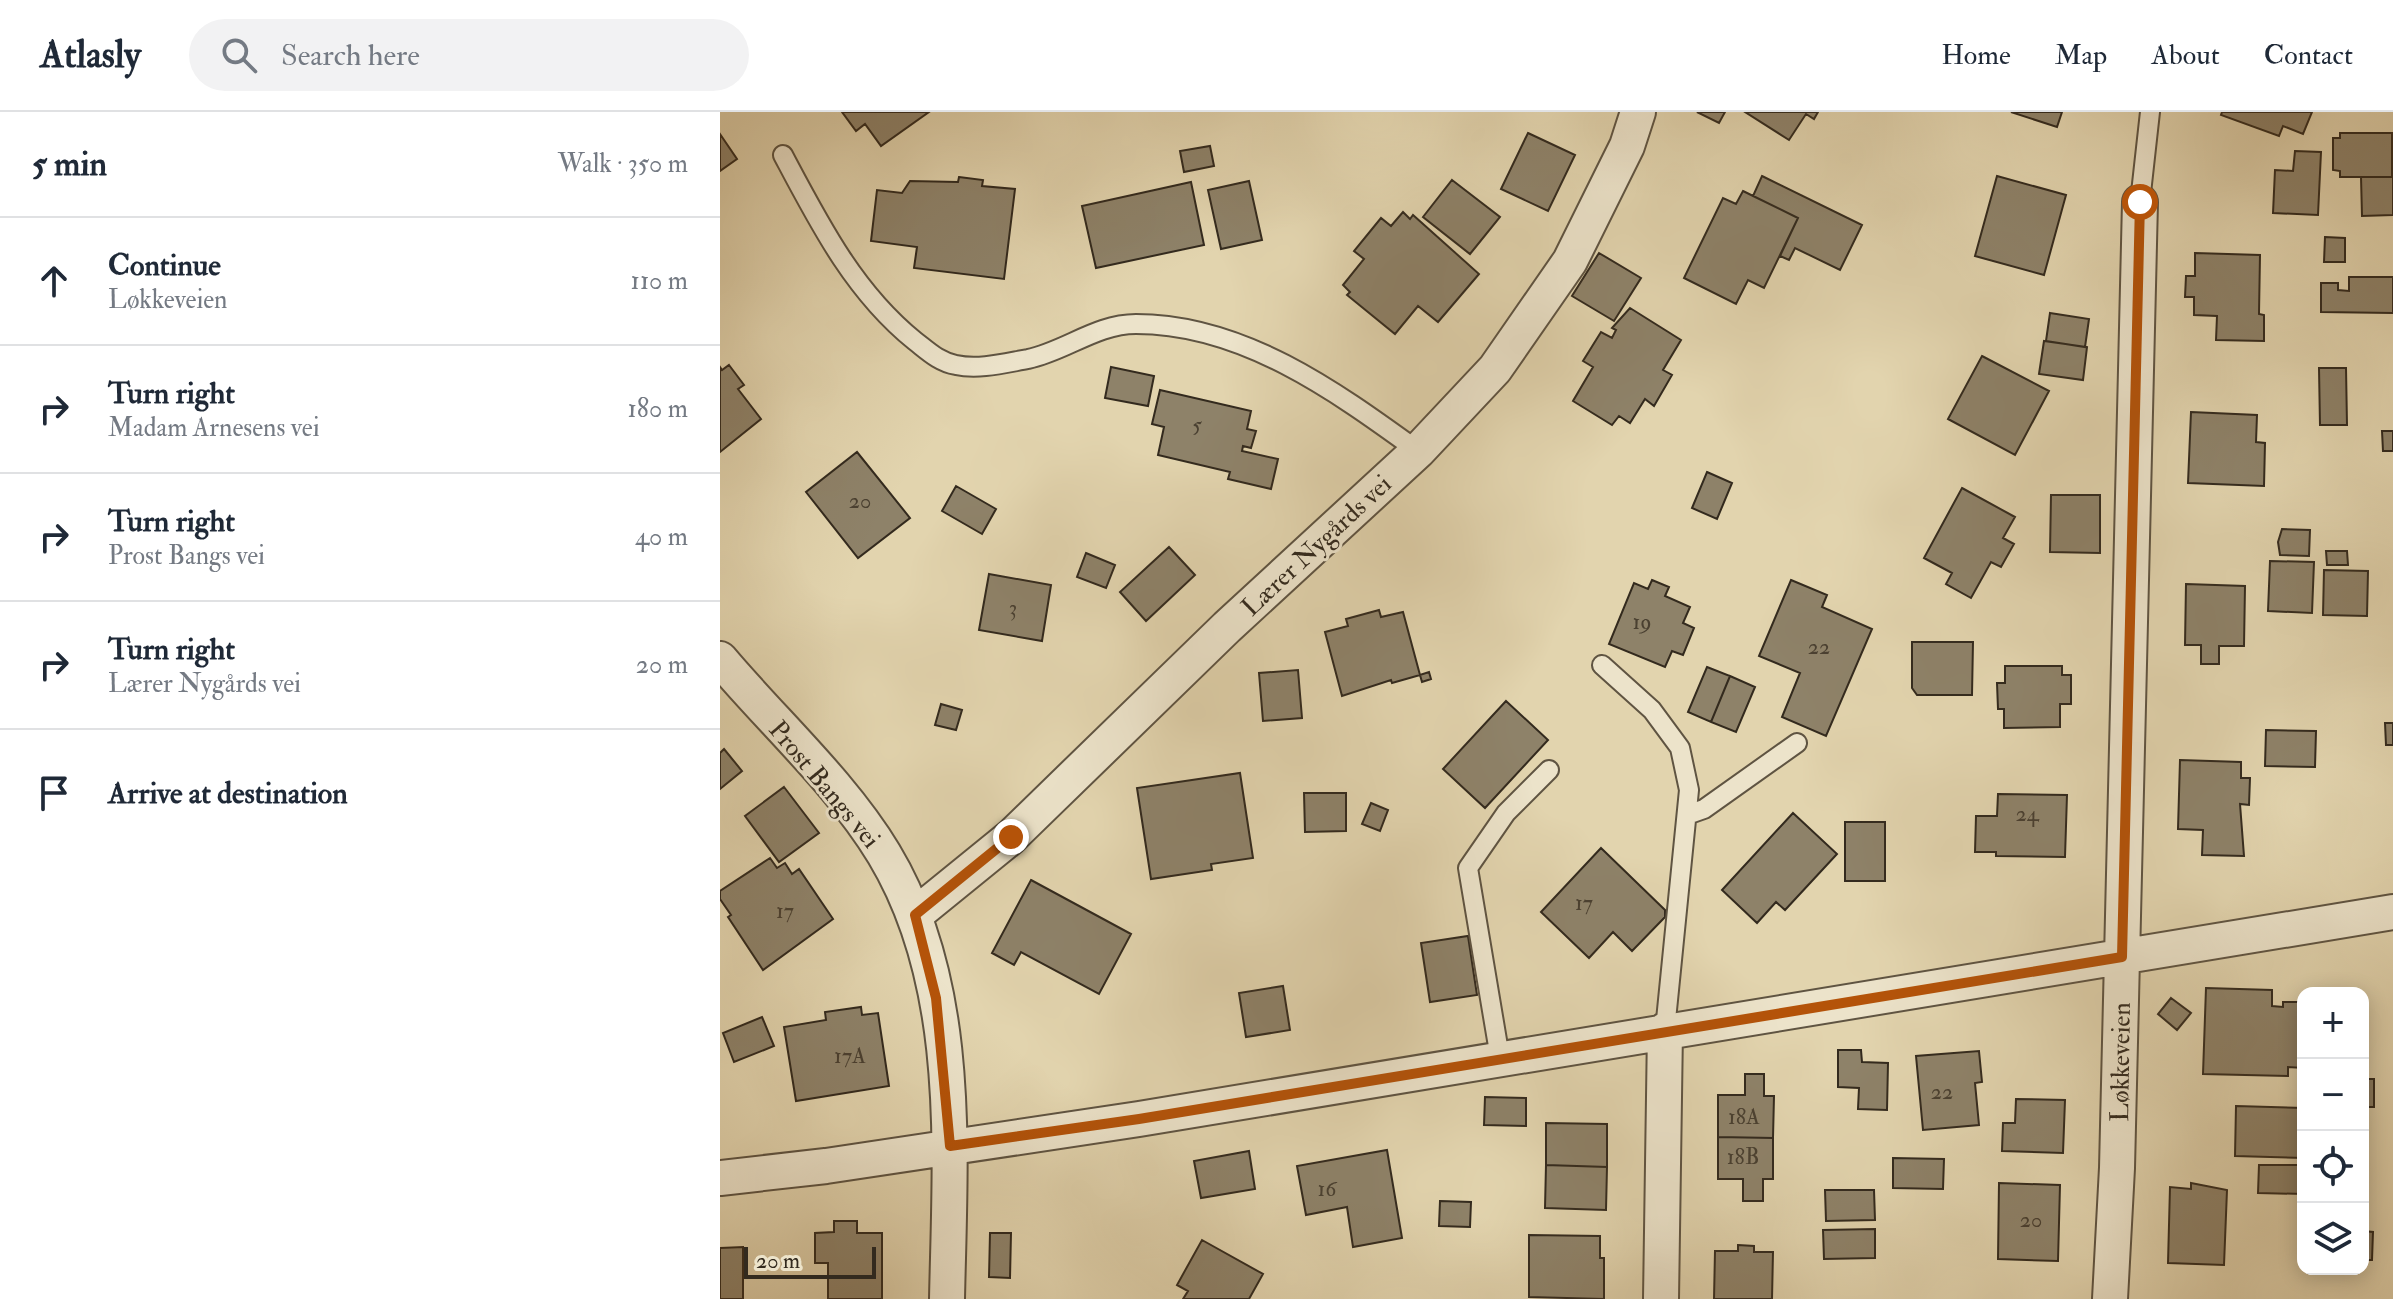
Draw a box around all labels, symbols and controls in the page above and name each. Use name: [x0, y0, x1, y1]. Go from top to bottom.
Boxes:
search box: [189, 19, 749, 91]
text: Atlasly: [40, 31, 141, 79]
icon: search: [217, 33, 261, 77]
text: Search here: [281, 37, 420, 74]
text: Home: [1941, 38, 2011, 73]
text: Map: [2055, 38, 2107, 73]
text: About: [2151, 38, 2220, 73]
text: Contact: [2264, 38, 2353, 73]
text: 5 min: [32, 143, 107, 186]
text: Walk · 350 m: [558, 148, 688, 180]
route start: [2122, 184, 2158, 220]
text: Continue: [108, 247, 221, 284]
icon: ahead: [32, 259, 76, 303]
text: 110 m: [631, 265, 688, 297]
text: Løkkeveien: [108, 284, 228, 316]
text: Turn right: [108, 375, 235, 412]
icon: right: [32, 387, 76, 431]
text: 180 m: [628, 393, 688, 425]
house number: 5: [1192, 411, 1202, 439]
text: Madam Arnesens vei: [108, 412, 320, 444]
street label: Lærer Nygårds vei: [1235, 468, 1398, 623]
house number: 20: [849, 487, 871, 515]
text: Turn right: [108, 503, 235, 540]
icon: right: [32, 515, 76, 559]
text: 40 m: [635, 521, 688, 553]
text: Prost Bangs vei: [108, 540, 265, 572]
house number: 3: [1009, 594, 1017, 622]
house number: 19: [1632, 608, 1652, 636]
text: Turn right: [108, 631, 235, 668]
house number: 22: [1808, 633, 1830, 661]
icon: right: [32, 643, 76, 687]
text: 20 m: [636, 649, 688, 681]
text: Lærer Nygårds vei: [108, 668, 301, 700]
street label: Prost Bangs vei: [762, 714, 887, 855]
icon: arrive: [32, 771, 76, 815]
text: Arrive at destination: [108, 775, 348, 812]
house number: 24: [2015, 800, 2040, 828]
route end: [993, 819, 1029, 855]
house number: 17: [1575, 889, 1593, 917]
house number: 17: [776, 897, 794, 925]
map controls: [2297, 987, 2369, 1275]
button: +: [2297, 987, 2369, 1059]
street label: Løkkeveien: [2104, 1002, 2138, 1122]
house number: 17A: [834, 1042, 866, 1070]
button: −: [2297, 1059, 2369, 1131]
house number: 22: [1931, 1078, 1953, 1106]
house number: 18A: [1728, 1103, 1760, 1131]
button: locate: [2297, 1131, 2369, 1203]
house number: 18B: [1727, 1143, 1759, 1171]
house number: 16: [1318, 1175, 1338, 1203]
button: layers: [2297, 1203, 2369, 1275]
house number: 20: [2020, 1206, 2042, 1234]
scale bar: [744, 1243, 876, 1279]
text: 20 m: [756, 1247, 800, 1275]

